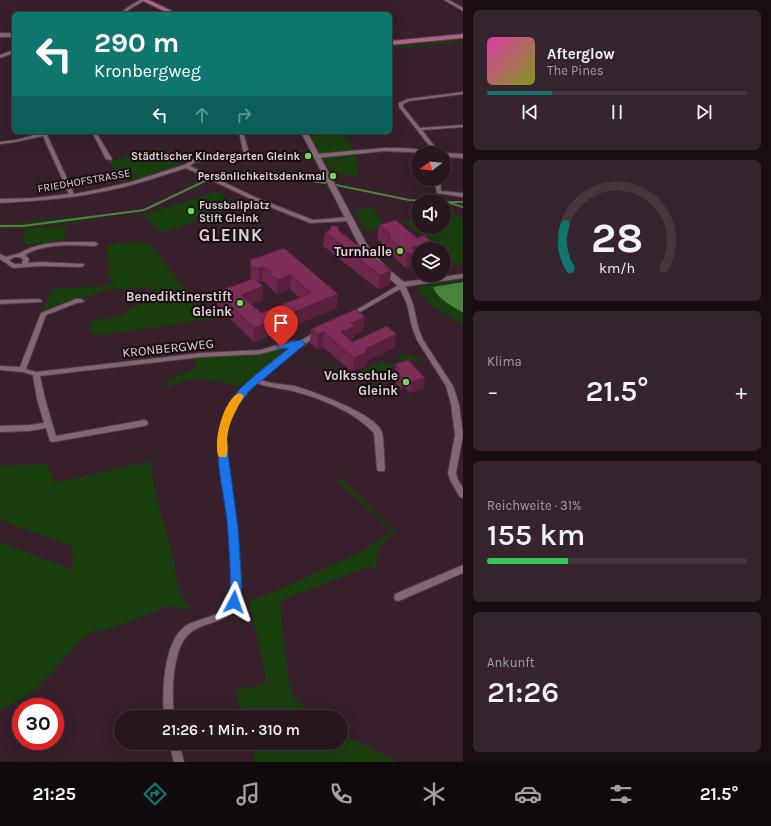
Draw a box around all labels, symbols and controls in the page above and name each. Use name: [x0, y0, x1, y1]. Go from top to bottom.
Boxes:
text: 290 m: [94, 26, 179, 59]
icon: left: [28, 28, 80, 80]
text: Afterglow: [547, 45, 615, 63]
text: Kronbergweg: [94, 60, 201, 82]
text: The Pines: [547, 63, 604, 78]
icon: previous: [519, 101, 541, 123]
icon: pause: [606, 101, 628, 123]
icon: next: [693, 101, 715, 123]
icon: left: [149, 104, 171, 126]
icon: ahead: [191, 104, 213, 126]
icon: right: [233, 104, 255, 126]
north arrow: [411, 146, 451, 186]
map controls: [411, 146, 451, 282]
place label: Städtischer Kindergarten Gleink: [131, 150, 300, 163]
marker: Städtischer Kindergarten Gleink: [303, 151, 313, 161]
street label: FRIEDHOFSTRASSE: [37, 166, 131, 196]
place label: Persönlichkeitsdenkmal: [198, 170, 325, 183]
marker: Persönlichkeitsdenkmal: [328, 171, 338, 181]
button: sound: [411, 194, 451, 234]
place label: Fussballplatz Stift Gleink: [199, 199, 269, 225]
marker: Fussballplatz Stift Gleink: [186, 206, 196, 216]
text: 28: [591, 213, 643, 261]
district label: GLEINK: [199, 225, 263, 245]
button: layers: [411, 242, 451, 282]
place label: Turnhalle: [334, 244, 392, 259]
marker: Turnhalle: [395, 246, 405, 256]
text: km/h: [599, 259, 635, 276]
place label: Benediktinerstift Gleink: [126, 289, 232, 319]
marker: Benediktinerstift Gleink: [235, 298, 245, 308]
pin: [264, 306, 298, 347]
icon: arrive: [270, 312, 292, 334]
street label: KRONBERGWEG: [121, 336, 215, 360]
text: Klima: [487, 354, 522, 369]
place label: Volksschule Gleink: [324, 368, 398, 398]
text: 21.5°: [585, 373, 649, 409]
marker: Volksschule Gleink: [401, 377, 411, 387]
text: −: [487, 379, 499, 405]
text: +: [735, 379, 747, 405]
text: Reichweite · 31%: [487, 498, 582, 513]
text: 155 km: [487, 517, 585, 553]
position arrow: [213, 581, 255, 623]
text: Ankunft: [487, 655, 535, 670]
text: 21:26: [487, 674, 559, 710]
speed limit sign: 30: [12, 698, 64, 750]
text: 21:26 · 1 Min. · 310 m: [162, 721, 300, 739]
icon: directions: [141, 780, 169, 808]
icon: music: [234, 780, 262, 808]
icon: phone: [327, 780, 355, 808]
icon: climate: [420, 780, 448, 808]
icon: car: [514, 780, 542, 808]
icon: filters: [607, 780, 635, 808]
text: 21:25: [33, 783, 76, 805]
text: 21.5°: [700, 783, 738, 805]

